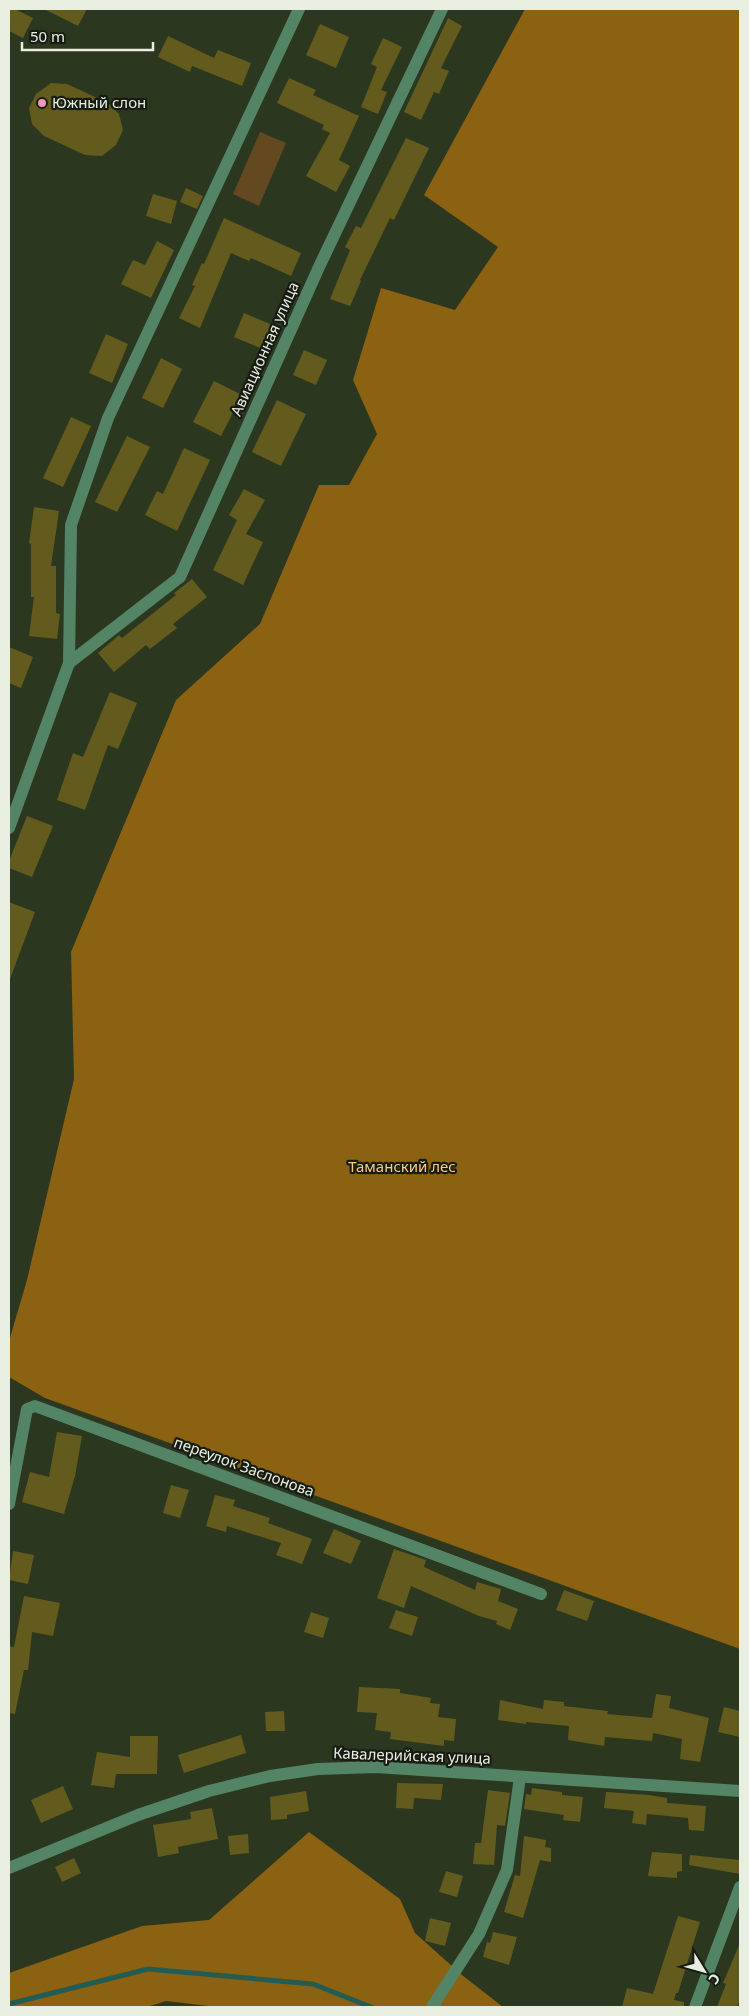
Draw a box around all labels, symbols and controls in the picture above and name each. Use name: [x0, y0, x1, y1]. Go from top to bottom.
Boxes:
scale bar: [22, 20, 154, 52]
text: 50 m: [30, 26, 65, 46]
place label: Южный слон: [52, 92, 146, 112]
marker: Южный слон: [36, 97, 48, 109]
street label: Авиационная улица: [225, 278, 303, 419]
park label: Таманский лес: [348, 1156, 456, 1176]
street label: переулок Заслонова: [171, 1431, 317, 1501]
street label: Кавалерийская улица: [333, 1742, 491, 1768]
north arrow: [679, 1946, 729, 1996]
text: С: [704, 1970, 725, 1988]

